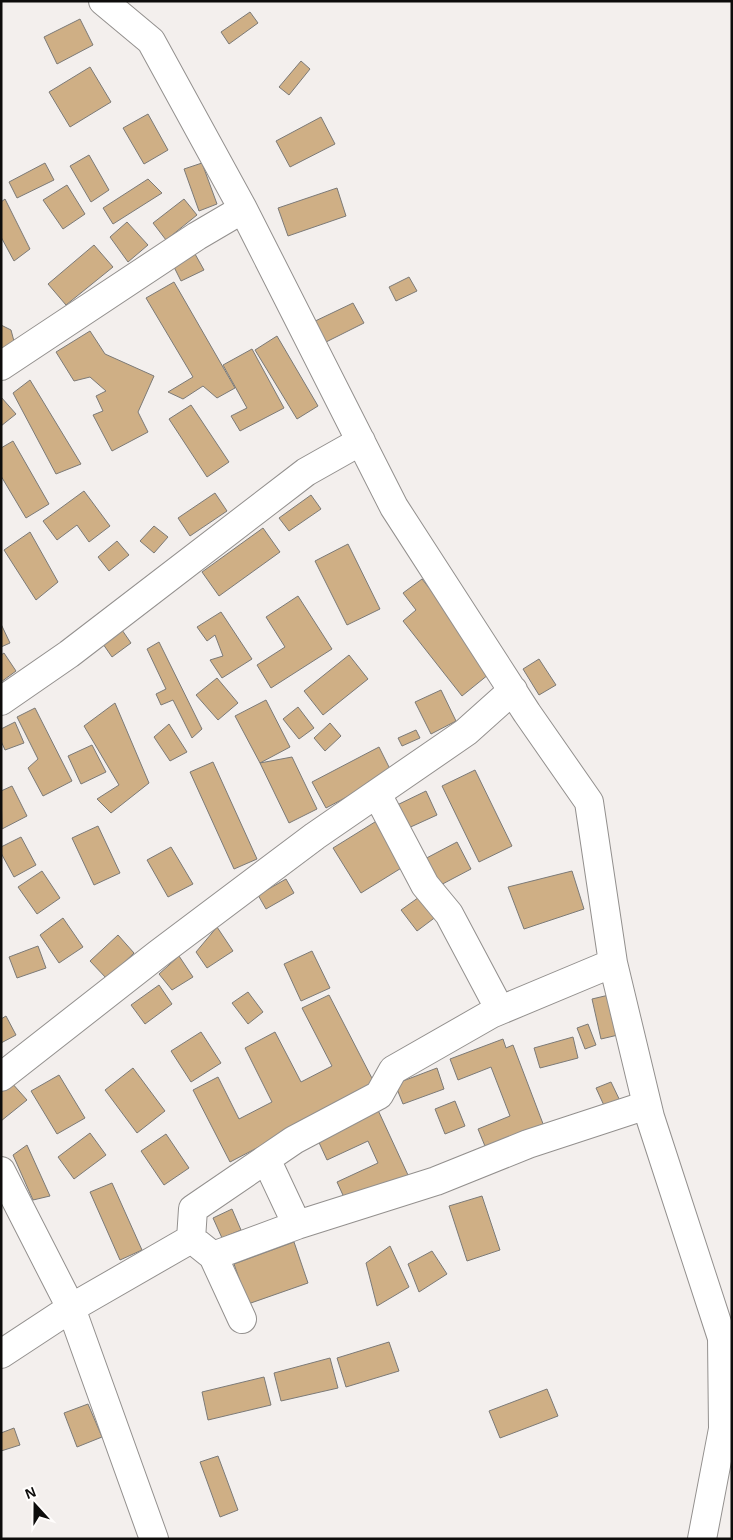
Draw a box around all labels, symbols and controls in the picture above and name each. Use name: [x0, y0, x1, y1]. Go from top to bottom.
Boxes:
north arrow: [10, 1480, 60, 1530]
text: N: [23, 1484, 38, 1502]

